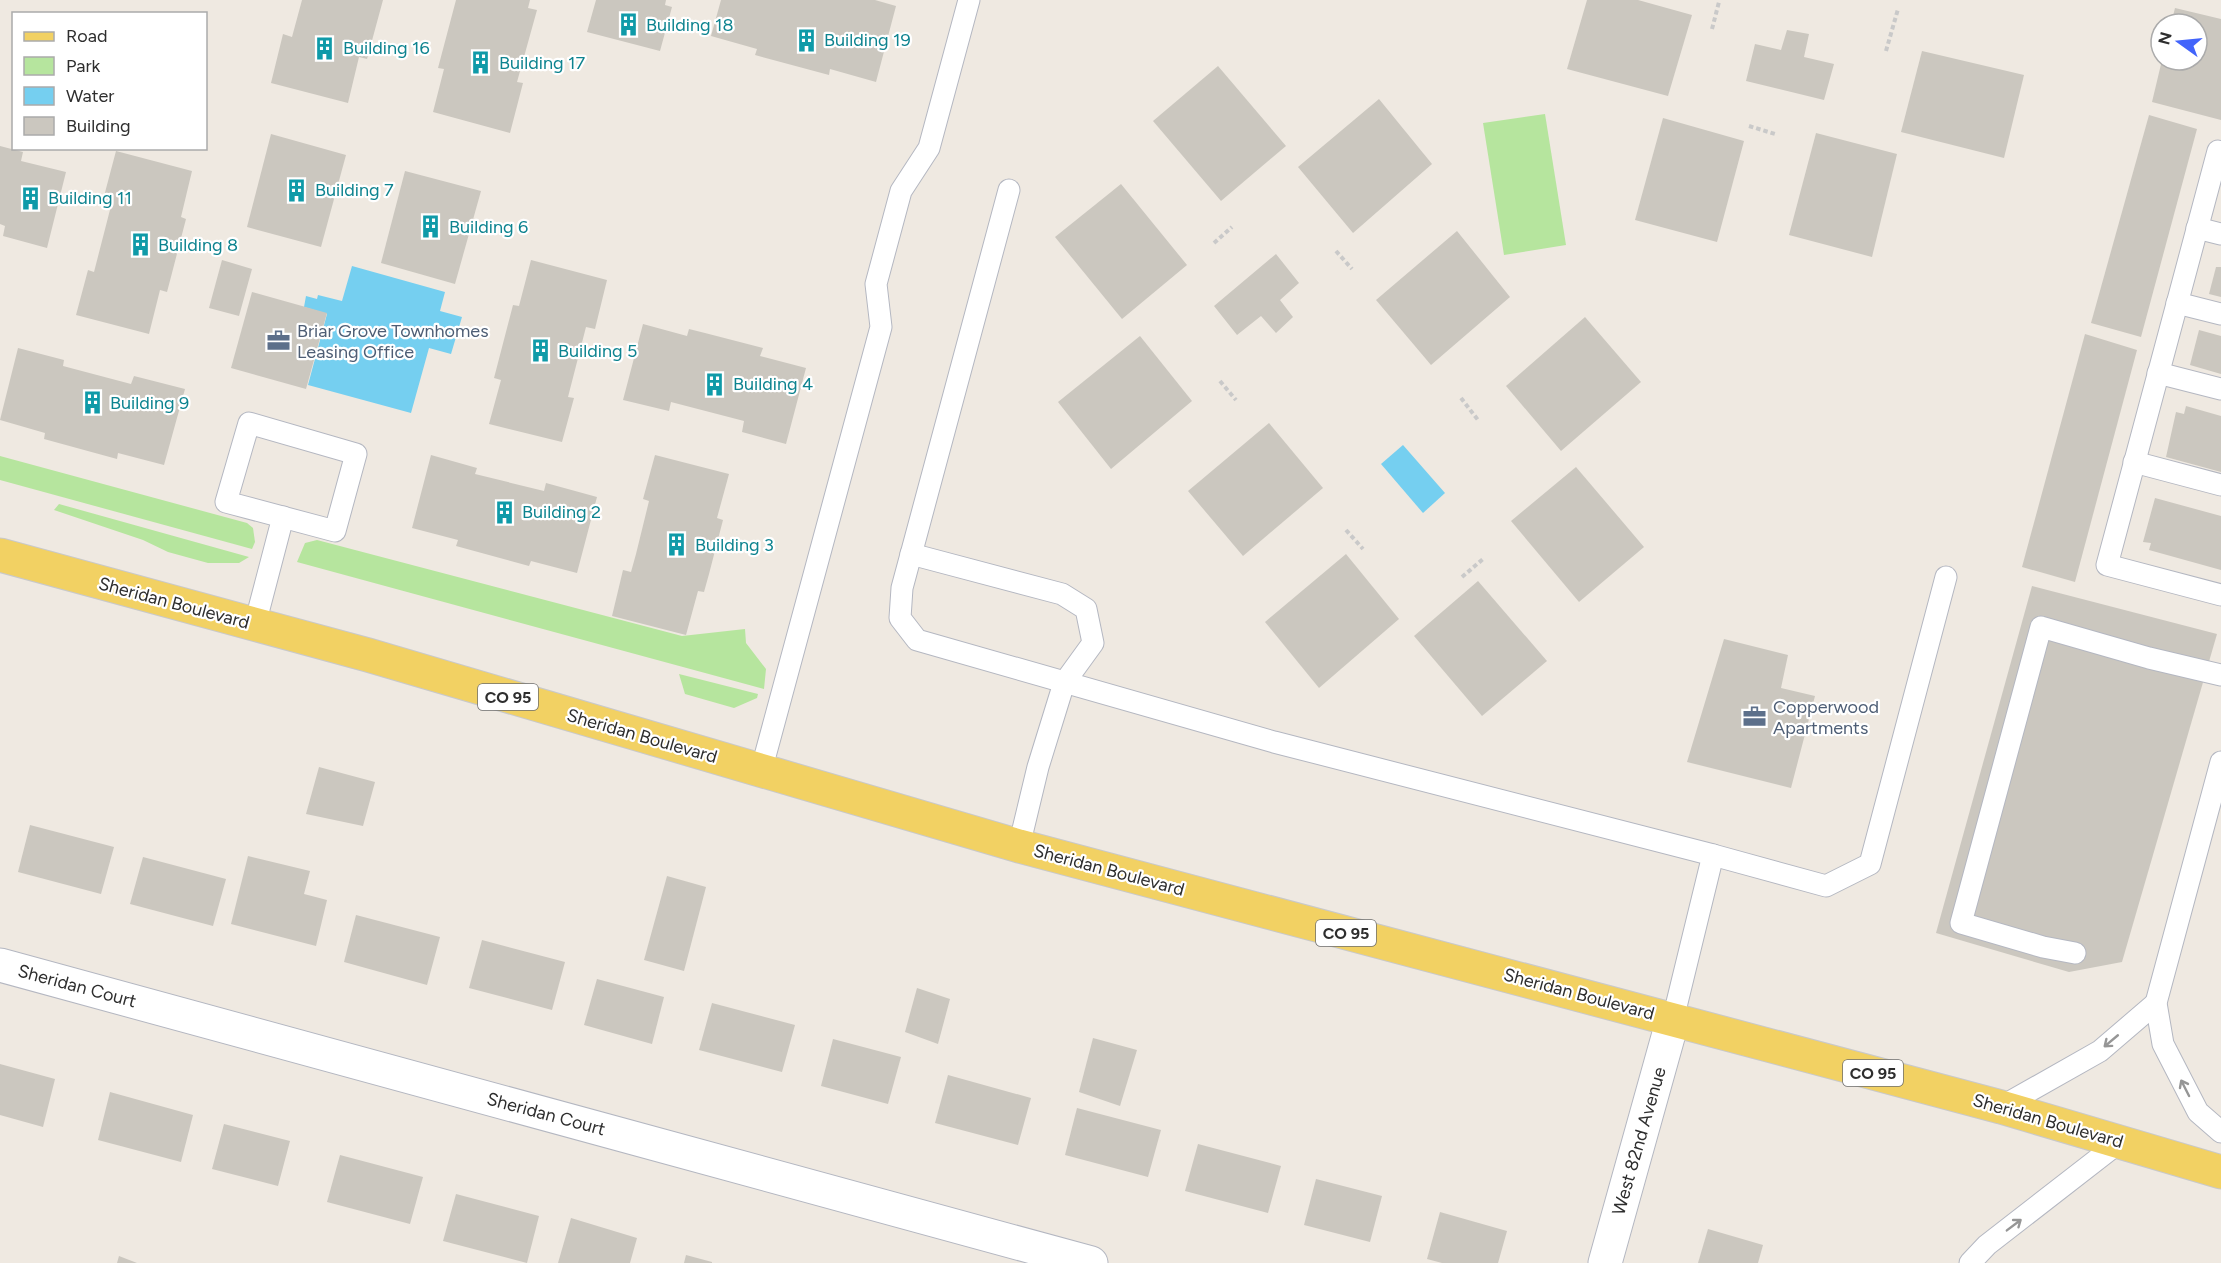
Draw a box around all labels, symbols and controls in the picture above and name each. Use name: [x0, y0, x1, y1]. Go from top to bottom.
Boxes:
legend: [12, 12, 207, 150]
building icon: Building 18: [615, 12, 641, 38]
north arrow: [2149, 12, 2209, 72]
place label: Building 18: [646, 14, 733, 36]
text: Road: [66, 25, 107, 47]
building icon: Building 19: [793, 27, 819, 53]
place label: Building 19: [824, 29, 911, 51]
text: N: [2154, 30, 2176, 47]
building icon: Building 16: [312, 35, 338, 61]
place label: Building 16: [343, 37, 430, 59]
building icon: Building 17: [468, 50, 494, 76]
place label: Building 17: [499, 52, 585, 74]
text: Park: [66, 55, 101, 77]
text: Water: [66, 85, 114, 107]
text: Building: [66, 115, 131, 137]
building icon: Building 7: [284, 177, 310, 203]
place label: Building 7: [315, 179, 394, 201]
building icon: Building 11: [17, 185, 43, 211]
place label: Building 11: [48, 187, 132, 209]
building icon: Building 6: [418, 214, 444, 240]
place label: Building 6: [449, 216, 528, 238]
building icon: Building 8: [127, 232, 153, 258]
place label: Building 8: [158, 234, 238, 256]
place label: Briar Grove Townhomes Leasing Office: [297, 320, 489, 363]
office icon: Briar Grove Townhomes Leasing Office: [266, 328, 292, 354]
building icon: Building 5: [527, 338, 553, 364]
place label: Building 5: [558, 340, 637, 362]
building icon: Building 4: [702, 371, 728, 397]
place label: Building 4: [733, 373, 813, 395]
building icon: Building 9: [79, 390, 105, 416]
place label: Building 9: [110, 392, 189, 414]
building icon: Building 2: [491, 499, 517, 525]
place label: Building 2: [522, 501, 601, 523]
building icon: Building 3: [664, 532, 690, 558]
place label: Building 3: [695, 534, 774, 556]
street label: Sheridan Boulevard: [96, 572, 252, 634]
road number: CO 95: [478, 684, 538, 710]
place label: Copperwood Apartments: [1773, 696, 1879, 739]
street label: Sheridan Boulevard: [564, 704, 720, 768]
office icon: Copperwood Apartments: [1742, 704, 1768, 730]
street label: Sheridan Boulevard: [1031, 839, 1187, 901]
road number: CO 95: [1316, 920, 1376, 946]
street label: Sheridan Court: [15, 960, 139, 1012]
street label: Sheridan Boulevard: [1501, 963, 1657, 1025]
one-way arrow: [2104, 1034, 2119, 1048]
road number: CO 95: [1843, 1060, 1903, 1086]
street label: West 82nd Avenue: [1607, 1064, 1671, 1218]
one-way arrow: [2179, 1079, 2190, 1097]
street label: Sheridan Court: [484, 1088, 608, 1140]
street label: Sheridan Boulevard: [1970, 1089, 2126, 1153]
one-way arrow: [2005, 1219, 2021, 1231]

